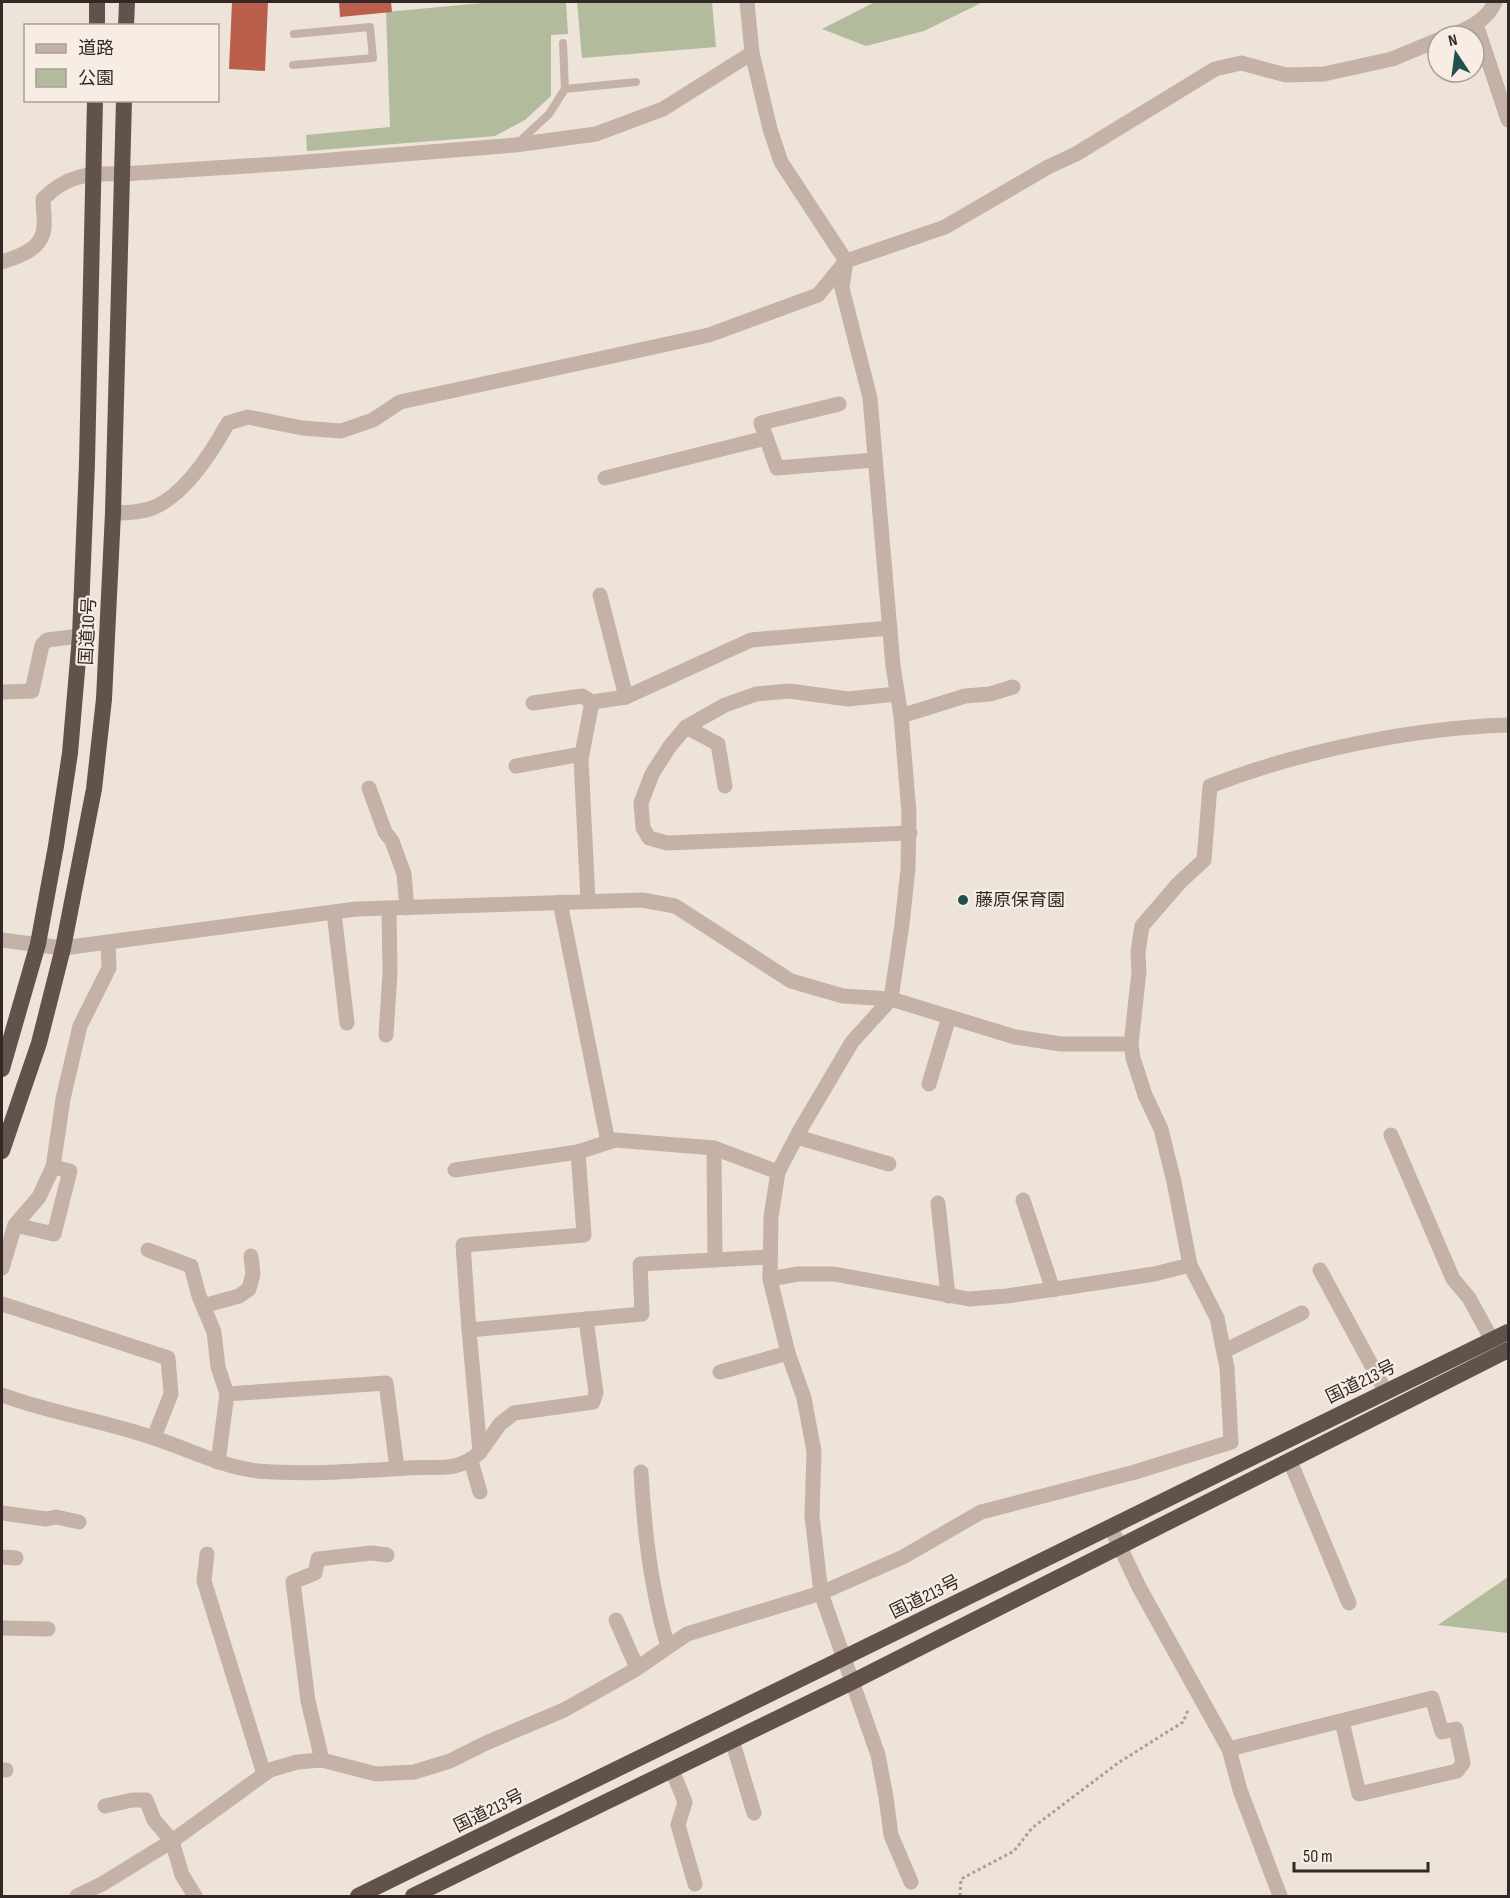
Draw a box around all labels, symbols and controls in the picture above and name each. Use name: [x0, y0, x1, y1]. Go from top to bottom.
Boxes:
legend: [24, 24, 219, 102]
north arrow: [1426, 24, 1486, 84]
text: N: [1447, 31, 1459, 51]
text: 道路: [78, 38, 114, 59]
text: 公園: [78, 68, 114, 89]
street label: 国道10号: [76, 596, 100, 666]
place label: 藤原保育園: [975, 890, 1065, 911]
marker: 藤原保育園: [956, 893, 970, 907]
street label: 国道213号: [1323, 1356, 1399, 1408]
street label: 国道213号: [887, 1571, 963, 1623]
street label: 国道213号: [451, 1785, 527, 1837]
scale bar: [1294, 1835, 1428, 1873]
text: 50 m: [1303, 1846, 1333, 1867]

